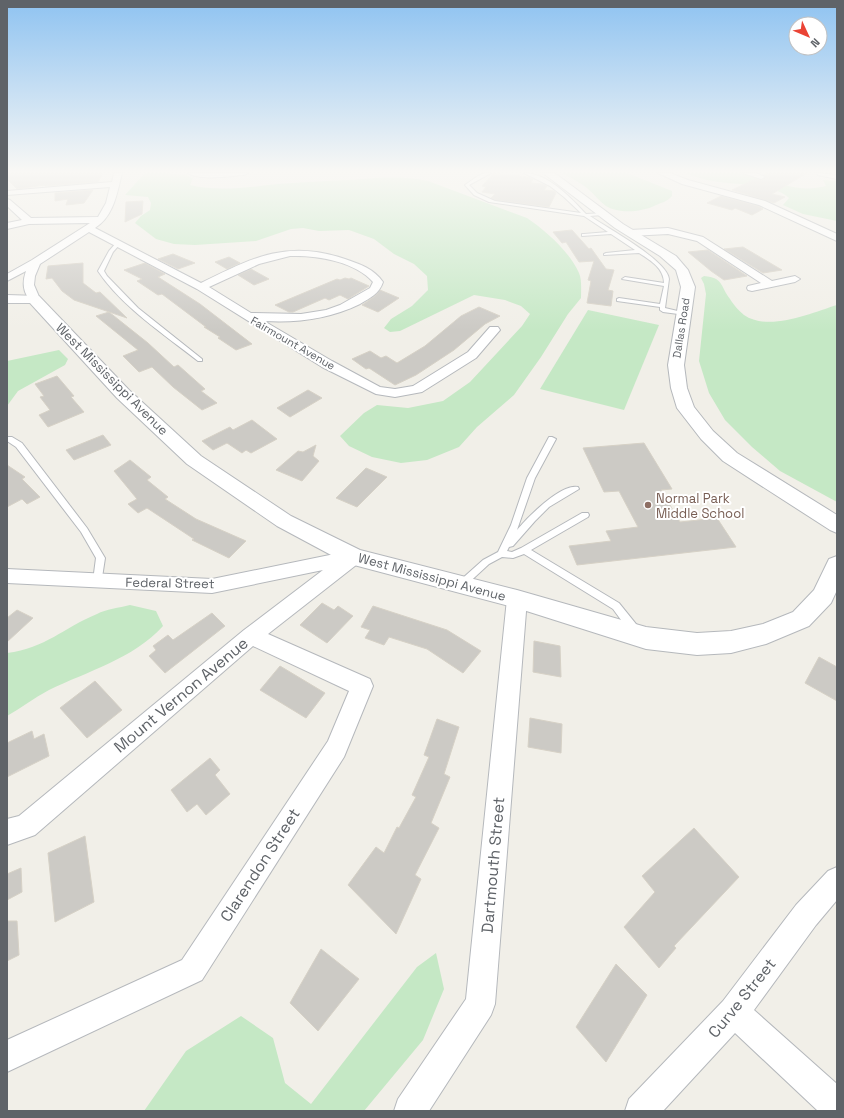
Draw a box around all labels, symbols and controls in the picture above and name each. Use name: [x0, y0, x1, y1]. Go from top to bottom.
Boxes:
north arrow: [788, 16, 828, 56]
text: N: [808, 35, 823, 50]
street label: Dallas Road: [669, 297, 693, 359]
street label: Fairmount Avenue: [248, 313, 338, 373]
street label: West Mississippi Avenue: [52, 319, 172, 439]
place label: Normal Park Middle School: [656, 490, 744, 522]
marker: Normal Park Middle School: [643, 500, 653, 510]
street label: West Mississippi Avenue: [356, 549, 508, 605]
street label: Federal Street: [125, 574, 215, 592]
street label: Mount Vernon Avenue: [109, 633, 253, 757]
street label: Dartmouth Street: [477, 796, 509, 934]
street label: Clarendon Street: [215, 804, 305, 926]
street label: Curve Street: [703, 954, 781, 1042]

